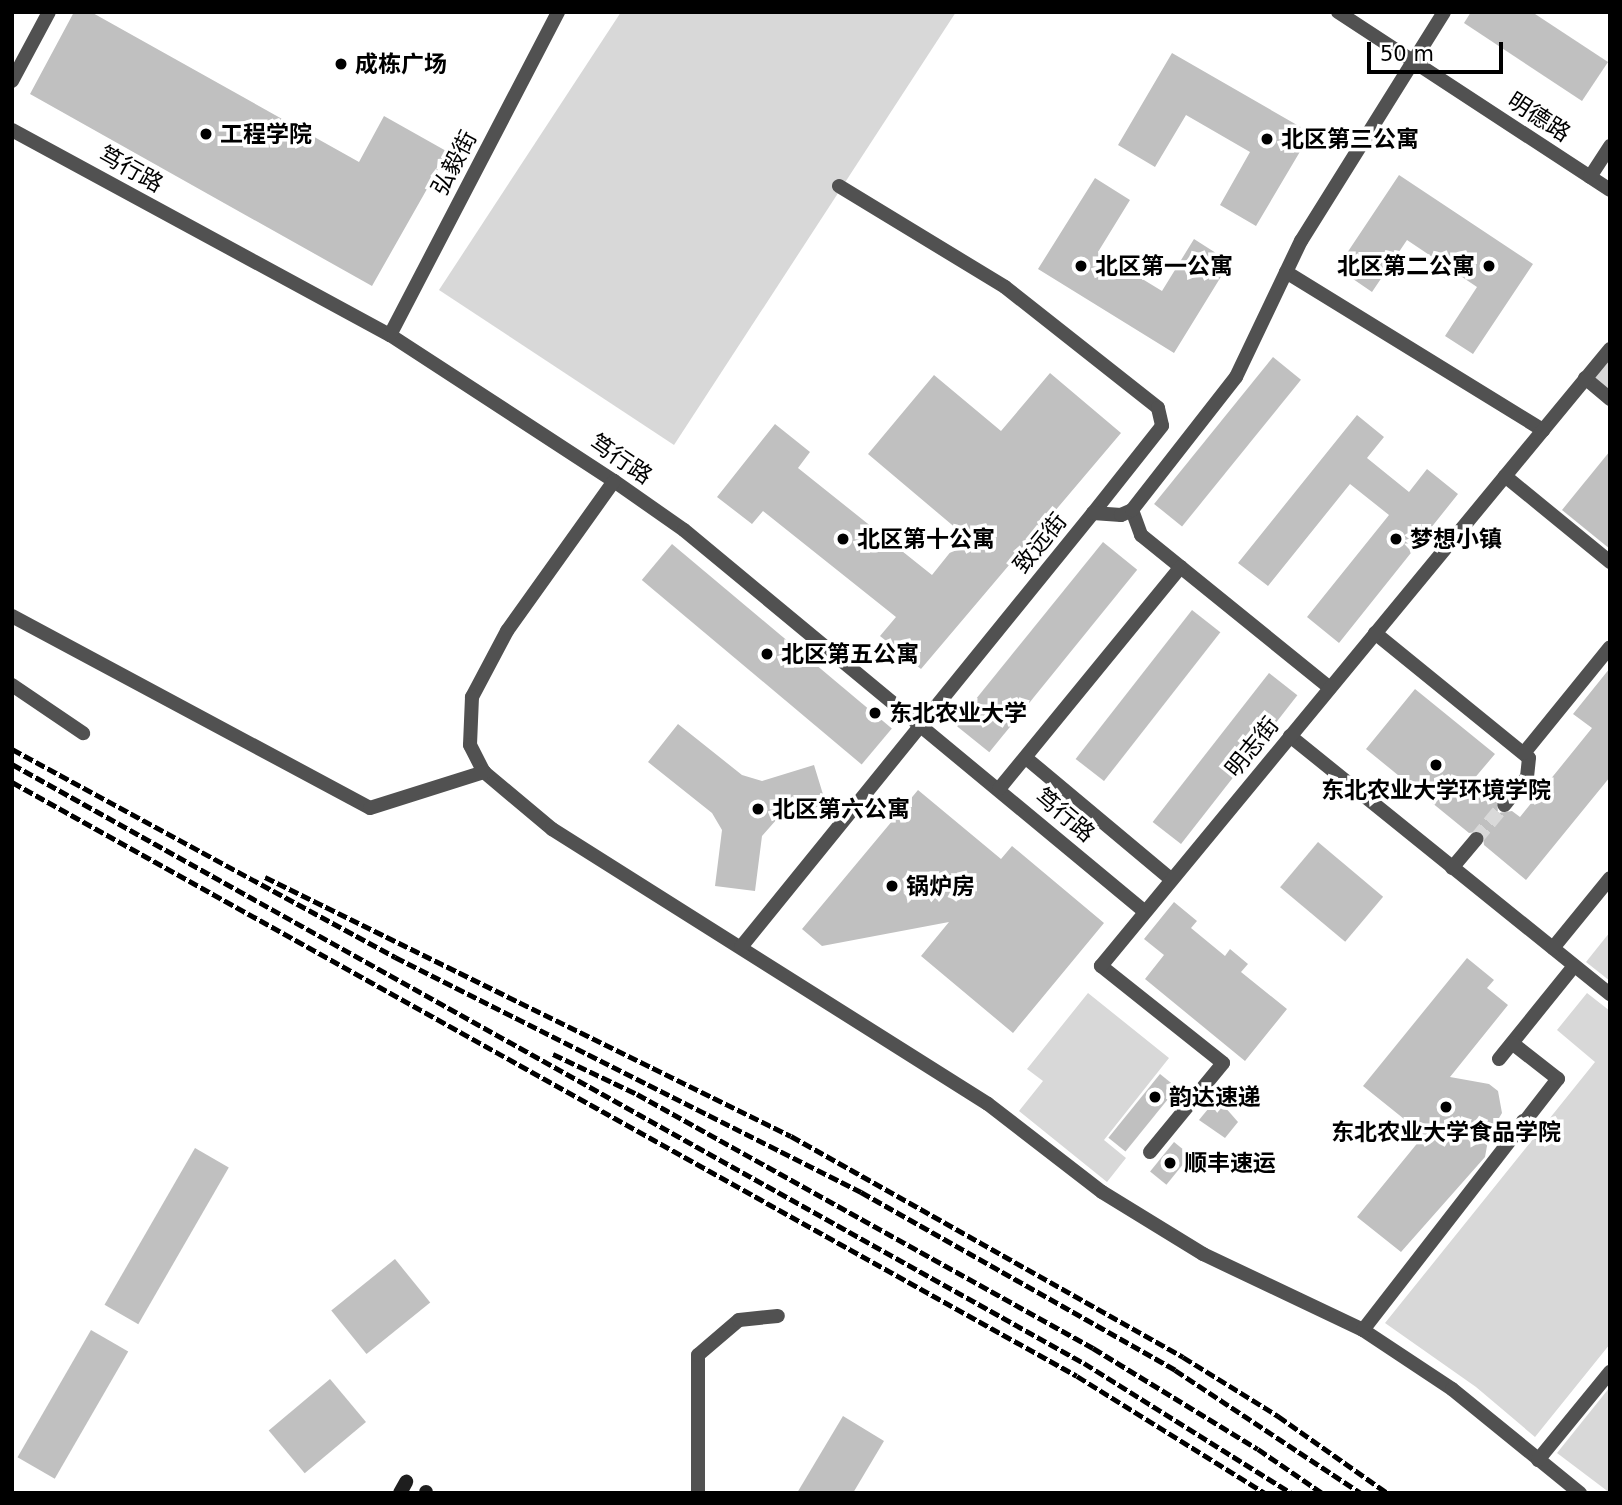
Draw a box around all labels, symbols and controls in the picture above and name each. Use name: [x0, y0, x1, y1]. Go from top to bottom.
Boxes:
scale bar: [1370, 28, 1506, 72]
text: 50 m: [1380, 42, 1434, 66]
place label: 成栋广场: [355, 50, 447, 78]
marker: 成栋广场: [333, 56, 349, 72]
street label: 明德路: [1503, 87, 1575, 147]
place label: 工程学院: [220, 120, 312, 148]
place label: 北区第三公寓: [1281, 125, 1419, 153]
marker: 工程学院: [198, 126, 214, 142]
street label: 弘毅街: [426, 126, 482, 200]
marker: 北区第三公寓: [1259, 131, 1275, 147]
street label: 笃行路: [94, 140, 168, 198]
place label: 北区第一公寓: [1095, 252, 1233, 280]
place label: 北区第二公寓: [1337, 252, 1475, 280]
marker: 北区第一公寓: [1073, 258, 1089, 274]
marker: 北区第二公寓: [1481, 258, 1497, 274]
street label: 笃行路: [585, 428, 657, 490]
street label: 致远街: [1008, 508, 1072, 578]
place label: 北区第十公寓: [857, 525, 995, 553]
place label: 梦想小镇: [1410, 525, 1502, 553]
marker: 北区第十公寓: [835, 531, 851, 547]
marker: 梦想小镇: [1388, 531, 1404, 547]
place label: 北区第五公寓: [781, 640, 919, 668]
marker: 北区第五公寓: [759, 646, 775, 662]
place label: 东北农业大学: [889, 699, 1027, 727]
marker: 东北农业大学: [867, 705, 883, 721]
street label: 明志街: [1220, 712, 1284, 782]
marker: 东北农业大学环境学院: [1428, 757, 1444, 773]
place label: 东北农业大学环境学院: [1321, 776, 1551, 804]
street label: 笃行路: [1030, 782, 1100, 848]
place label: 北区第六公寓: [772, 795, 910, 823]
marker: 北区第六公寓: [750, 801, 766, 817]
place label: 锅炉房: [906, 872, 975, 900]
marker: 锅炉房: [884, 878, 900, 894]
place label: 韵达速递: [1169, 1083, 1261, 1111]
marker: 韵达速递: [1147, 1089, 1163, 1105]
marker: 东北农业大学食品学院: [1438, 1099, 1454, 1115]
place label: 东北农业大学食品学院: [1331, 1118, 1561, 1146]
place label: 顺丰速运: [1184, 1149, 1276, 1177]
marker: 顺丰速运: [1162, 1155, 1178, 1171]

